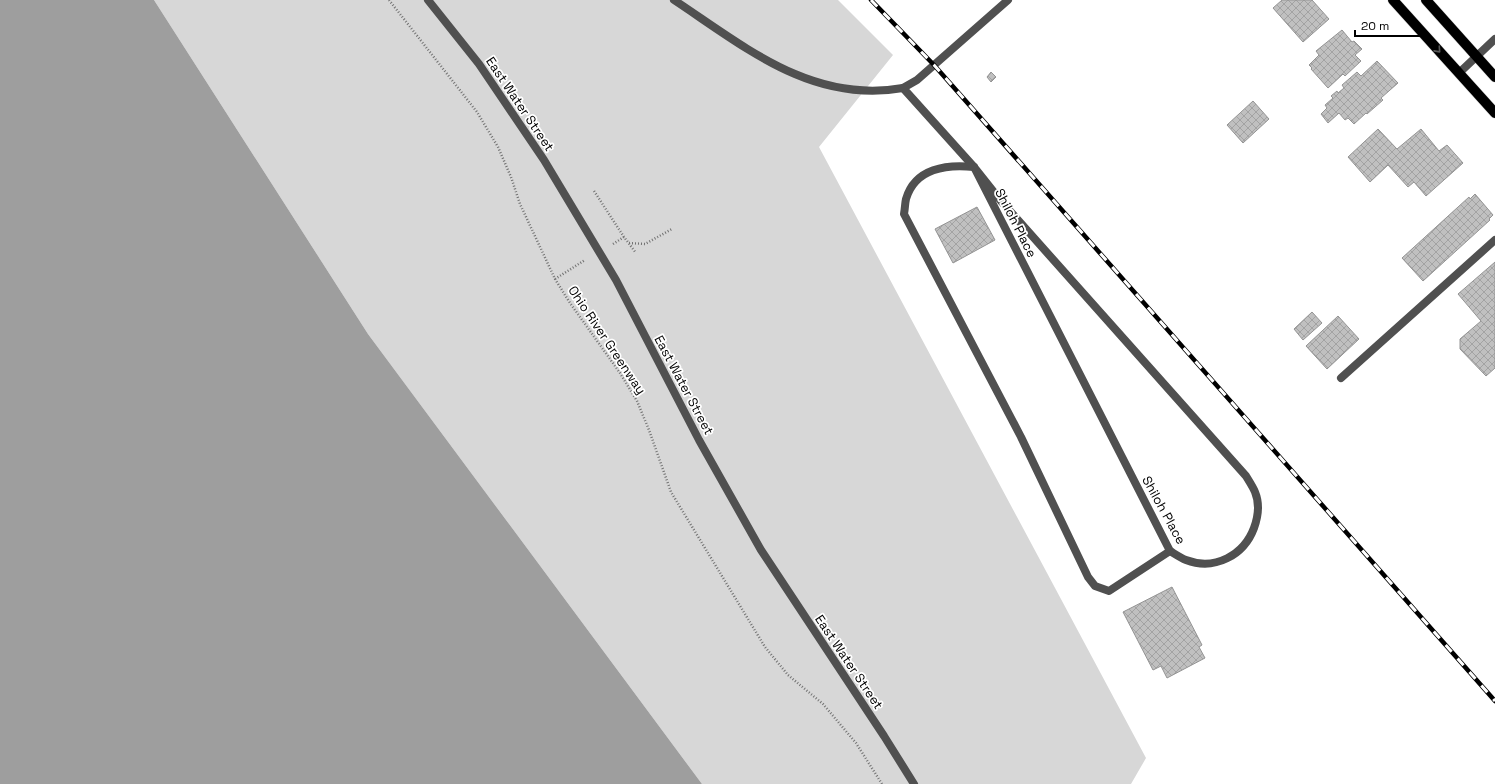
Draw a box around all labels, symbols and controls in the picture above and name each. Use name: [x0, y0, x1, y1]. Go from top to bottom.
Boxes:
scale bar: [1355, 12, 1424, 38]
text: 20 m: [1361, 18, 1389, 34]
one-way arrow: [1434, 45, 1441, 53]
street label: East Water Street: [482, 53, 558, 155]
street label: Shiloh Place: [991, 186, 1041, 260]
street label: Ohio River Greenway: [564, 282, 650, 398]
street label: East Water Street: [651, 332, 717, 438]
street label: Shiloh Place: [1138, 473, 1190, 547]
street label: East Water Street: [811, 611, 887, 713]

